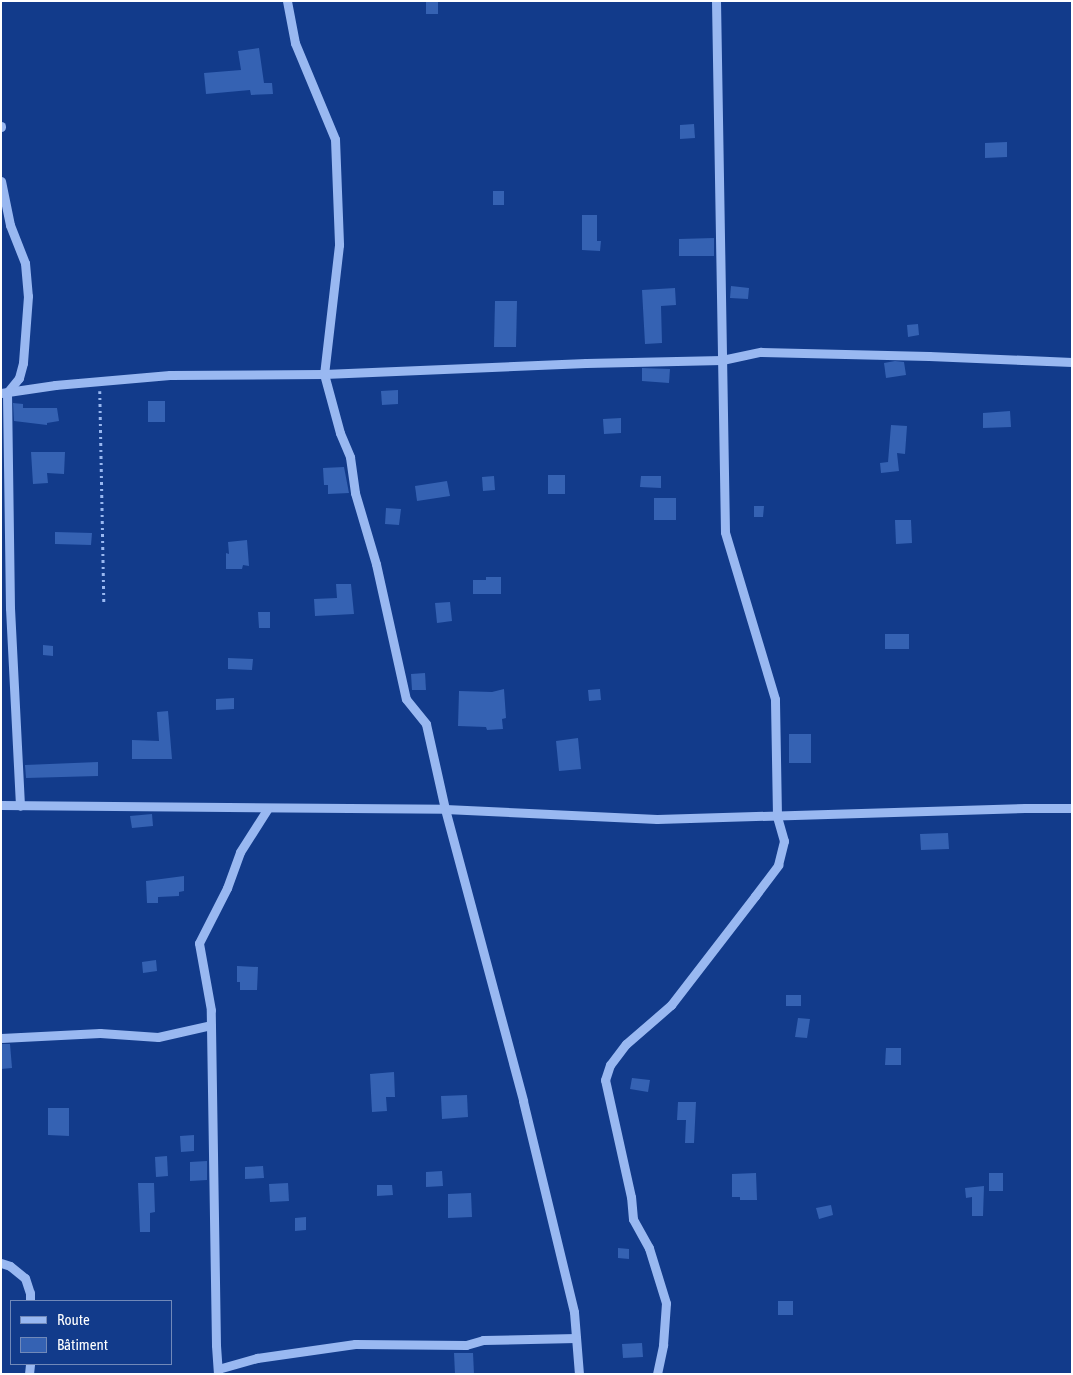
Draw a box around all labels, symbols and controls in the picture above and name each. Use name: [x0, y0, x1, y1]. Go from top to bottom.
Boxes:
legend: [10, 1300, 172, 1365]
text: Route: [57, 1311, 90, 1328]
text: Bâtiment: [57, 1336, 108, 1353]

